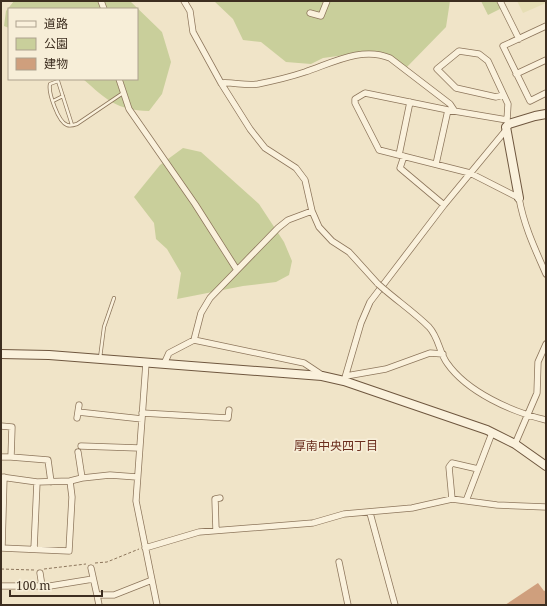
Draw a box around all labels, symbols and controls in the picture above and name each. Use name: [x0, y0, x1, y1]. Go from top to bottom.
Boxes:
legend: [8, 8, 138, 80]
text: 道路: [44, 15, 68, 32]
text: 公園: [44, 35, 68, 52]
text: 建物: [44, 55, 68, 72]
district label: 厚南中央四丁目: [294, 437, 378, 454]
scale bar: [10, 572, 102, 598]
text: 100 m: [16, 577, 51, 594]

